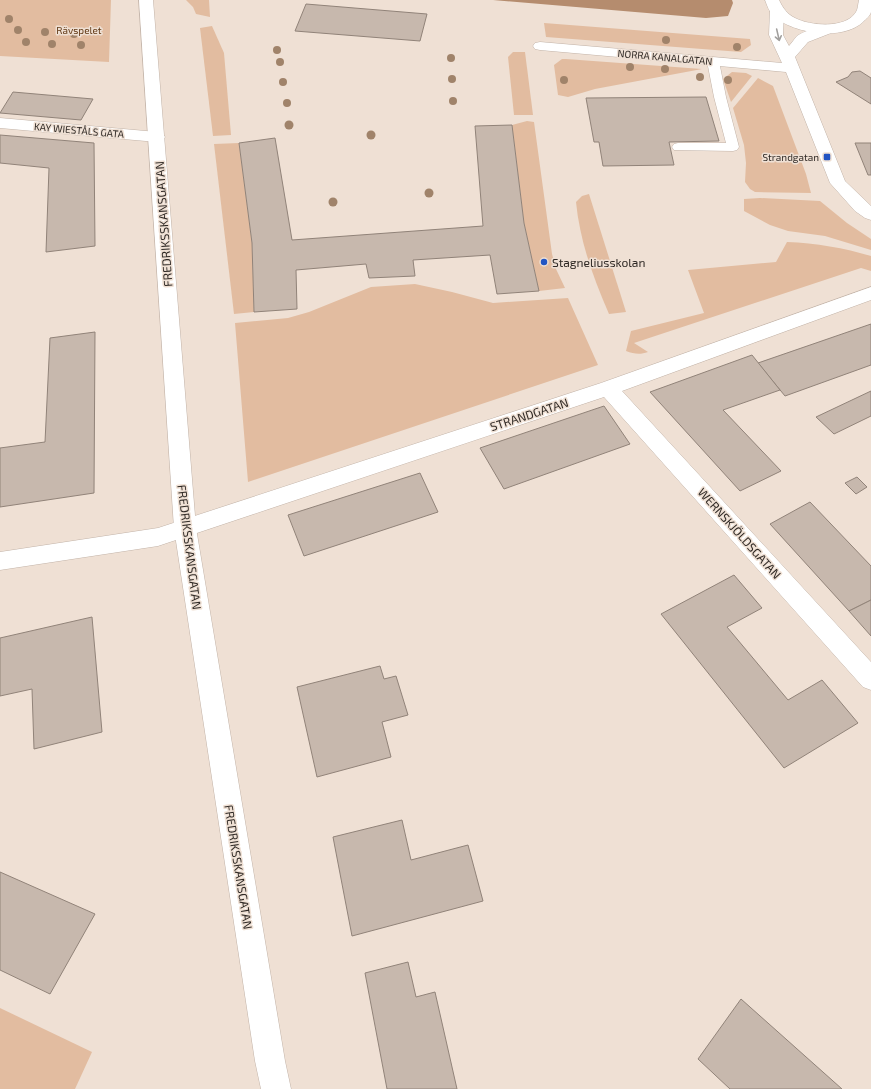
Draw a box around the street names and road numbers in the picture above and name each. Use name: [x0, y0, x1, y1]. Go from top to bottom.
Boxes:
street label: NORRA KANALGATAN: [617, 47, 713, 67]
street label: KAY WIESTÅLS GATA: [34, 120, 125, 140]
street label: FREDRIKSSKANSGATAN: [152, 161, 174, 287]
street label: STRANDGATAN: [488, 395, 570, 433]
street label: FREDRIKSSKANSGATAN: [175, 484, 205, 610]
street label: WERNSKJÖLDSGATAN: [696, 485, 784, 581]
street label: FREDRIKSSKANSGATAN: [222, 804, 256, 930]

